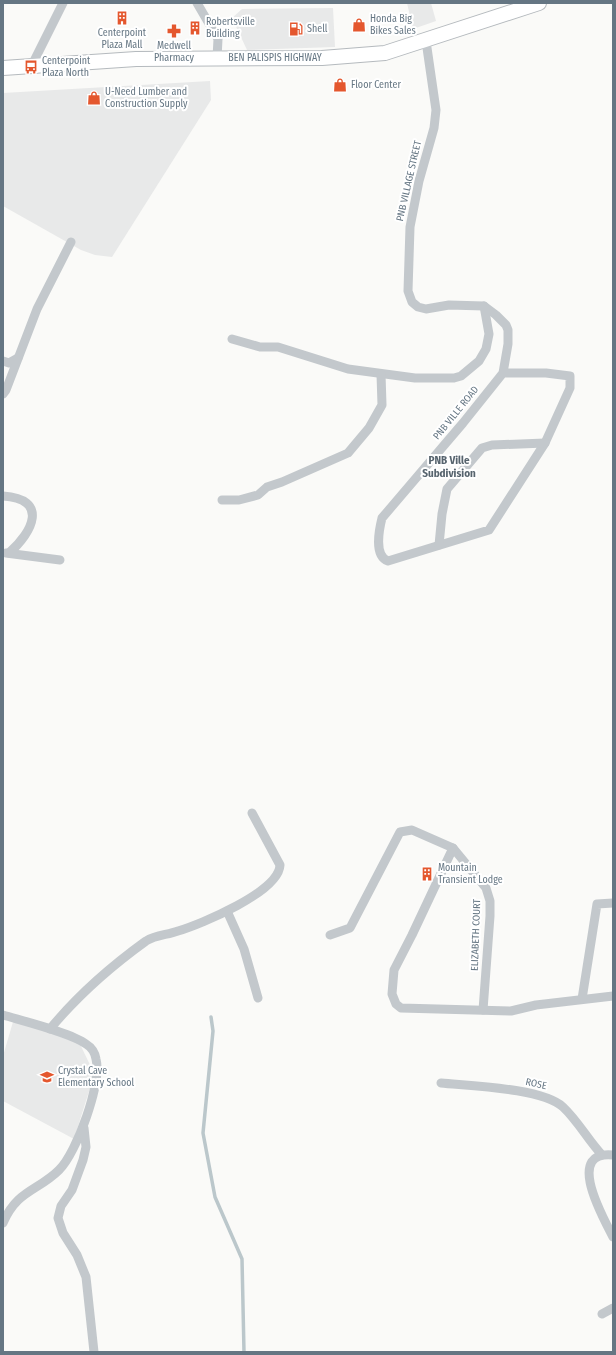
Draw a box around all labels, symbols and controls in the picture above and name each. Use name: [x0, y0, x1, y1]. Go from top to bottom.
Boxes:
building icon: Centerpoint Plaza Mall: [114, 10, 130, 26]
place label: Honda Big Bikes Sales: [370, 13, 416, 37]
place label: Robertsville Building: [206, 16, 255, 40]
shop icon: Honda Big Bikes Sales: [351, 17, 367, 33]
building icon: Robertsville Building: [187, 20, 203, 36]
fuel station icon: Shell: [288, 21, 304, 37]
pharmacy icon: Medwell Pharmacy: [166, 23, 182, 39]
place label: Shell: [307, 23, 328, 35]
place label: Centerpoint Plaza Mall: [98, 27, 147, 51]
place label: Medwell Pharmacy: [154, 40, 195, 64]
street label: BEN PALISPIS HIGHWAY: [228, 52, 322, 64]
place label: Centerpoint Plaza North: [42, 55, 91, 79]
bus stop icon: Centerpoint Plaza North: [23, 59, 39, 75]
shop icon: Floor Center: [332, 77, 348, 93]
place label: Floor Center: [351, 79, 401, 91]
place label: U-Need Lumber and Construction Supply: [105, 86, 188, 110]
shop icon: U-Need Lumber and Construction Supply: [86, 90, 102, 106]
street label: PNB VILLAGE STREET: [394, 139, 424, 223]
street label: PNB VILLE ROAD: [431, 384, 481, 442]
district label: PNB Ville Subdivision: [422, 454, 476, 480]
place label: Mountain Transient Lodge: [438, 862, 503, 886]
building icon: Mountain Transient Lodge: [419, 866, 435, 882]
street label: ELIZABETH COURT: [469, 899, 483, 971]
place label: Crystal Cave Elementary School: [58, 1065, 134, 1089]
school or university icon: Crystal Cave Elementary School: [39, 1069, 55, 1085]
street label: ROSE: [524, 1076, 548, 1092]

